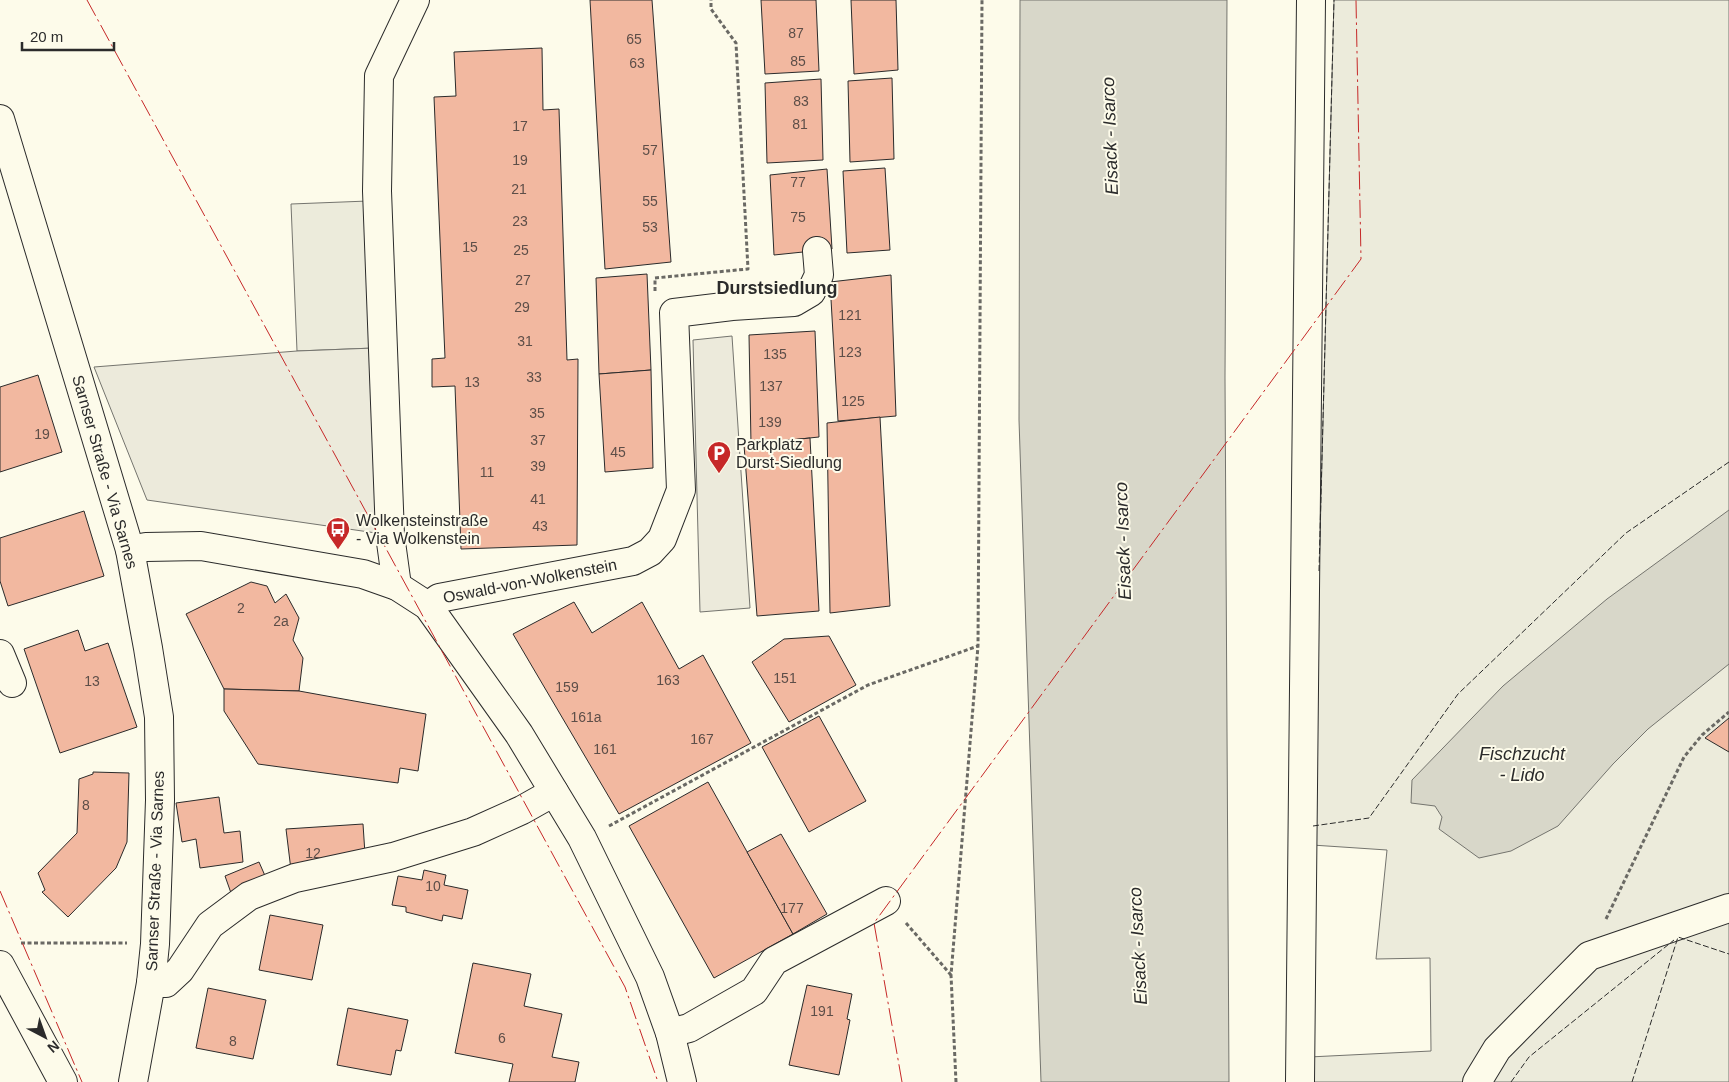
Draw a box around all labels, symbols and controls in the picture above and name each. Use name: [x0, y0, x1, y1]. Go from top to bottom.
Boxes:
scale bar: [22, 20, 115, 52]
house number: 87: [788, 25, 804, 41]
text: 20 m: [30, 28, 63, 45]
house number: 65: [626, 31, 642, 47]
house number: 85: [790, 53, 806, 69]
house number: 63: [629, 55, 645, 71]
water label: Eisack - Isarco: [1098, 77, 1122, 195]
house number: 83: [793, 93, 809, 109]
house number: 81: [792, 116, 808, 132]
house number: 17: [512, 118, 528, 134]
house number: 57: [642, 142, 658, 158]
house number: 19: [512, 152, 528, 168]
house number: 77: [790, 174, 806, 190]
house number: 21: [511, 181, 527, 197]
house number: 55: [642, 193, 658, 209]
house number: 75: [790, 209, 806, 225]
house number: 23: [512, 213, 528, 229]
house number: 53: [642, 219, 658, 235]
house number: 15: [462, 239, 478, 255]
house number: 25: [513, 242, 529, 258]
house number: 27: [515, 272, 531, 288]
district label: Durstsiedlung: [716, 278, 838, 298]
house number: 29: [514, 299, 530, 315]
house number: 121: [838, 307, 862, 323]
house number: 31: [517, 333, 533, 349]
house number: 123: [838, 344, 862, 360]
house number: 135: [763, 346, 787, 362]
house number: 33: [526, 369, 542, 385]
street label: Sarnser Straße - Via Sarnes: [69, 373, 141, 571]
house number: 13: [464, 374, 480, 390]
house number: 137: [759, 378, 783, 394]
house number: 125: [841, 393, 865, 409]
house number: 35: [529, 405, 545, 421]
house number: 139: [758, 414, 782, 430]
house number: 19: [34, 426, 50, 442]
house number: 37: [530, 432, 546, 448]
place label: Parkplatz Durst-Siedlung: [736, 436, 842, 471]
parking icon: Parkplatz Durst-Siedlung: [706, 440, 732, 474]
house number: 45: [610, 444, 626, 460]
house number: 39: [530, 458, 546, 474]
house number: 11: [480, 464, 494, 480]
water label: Eisack - Isarco: [1111, 482, 1135, 600]
house number: 41: [530, 491, 546, 507]
place label: Wolkensteinstraße - Via Wolkenstein: [356, 512, 488, 547]
bus stop icon: Wolkensteinstraße - Via Wolkenstein: [325, 516, 351, 550]
house number: 43: [532, 518, 548, 534]
street label: Oswald-von-Wolkenstein: [442, 556, 618, 606]
house number: 2: [237, 600, 245, 616]
house number: 2a: [273, 613, 289, 629]
house number: 151: [773, 670, 797, 686]
house number: 163: [656, 672, 680, 688]
house number: 13: [84, 673, 100, 689]
house number: 159: [555, 679, 579, 695]
house number: 161a: [570, 709, 602, 725]
house number: 167: [690, 731, 714, 747]
house number: 161: [593, 741, 617, 757]
water label: Fischzucht - Lido: [1479, 744, 1566, 785]
street label: Sarnser Straße - Via Sarnes: [143, 770, 167, 972]
house number: 8: [82, 797, 90, 813]
house number: 12: [305, 845, 321, 861]
house number: 10: [425, 878, 441, 894]
water label: Eisack - Isarco: [1125, 887, 1151, 1005]
house number: 177: [780, 900, 804, 916]
house number: 191: [810, 1003, 834, 1019]
north arrow: [20, 1012, 70, 1062]
house number: 6: [498, 1030, 506, 1046]
house number: 8: [229, 1033, 237, 1049]
text: N: [44, 1037, 63, 1056]

